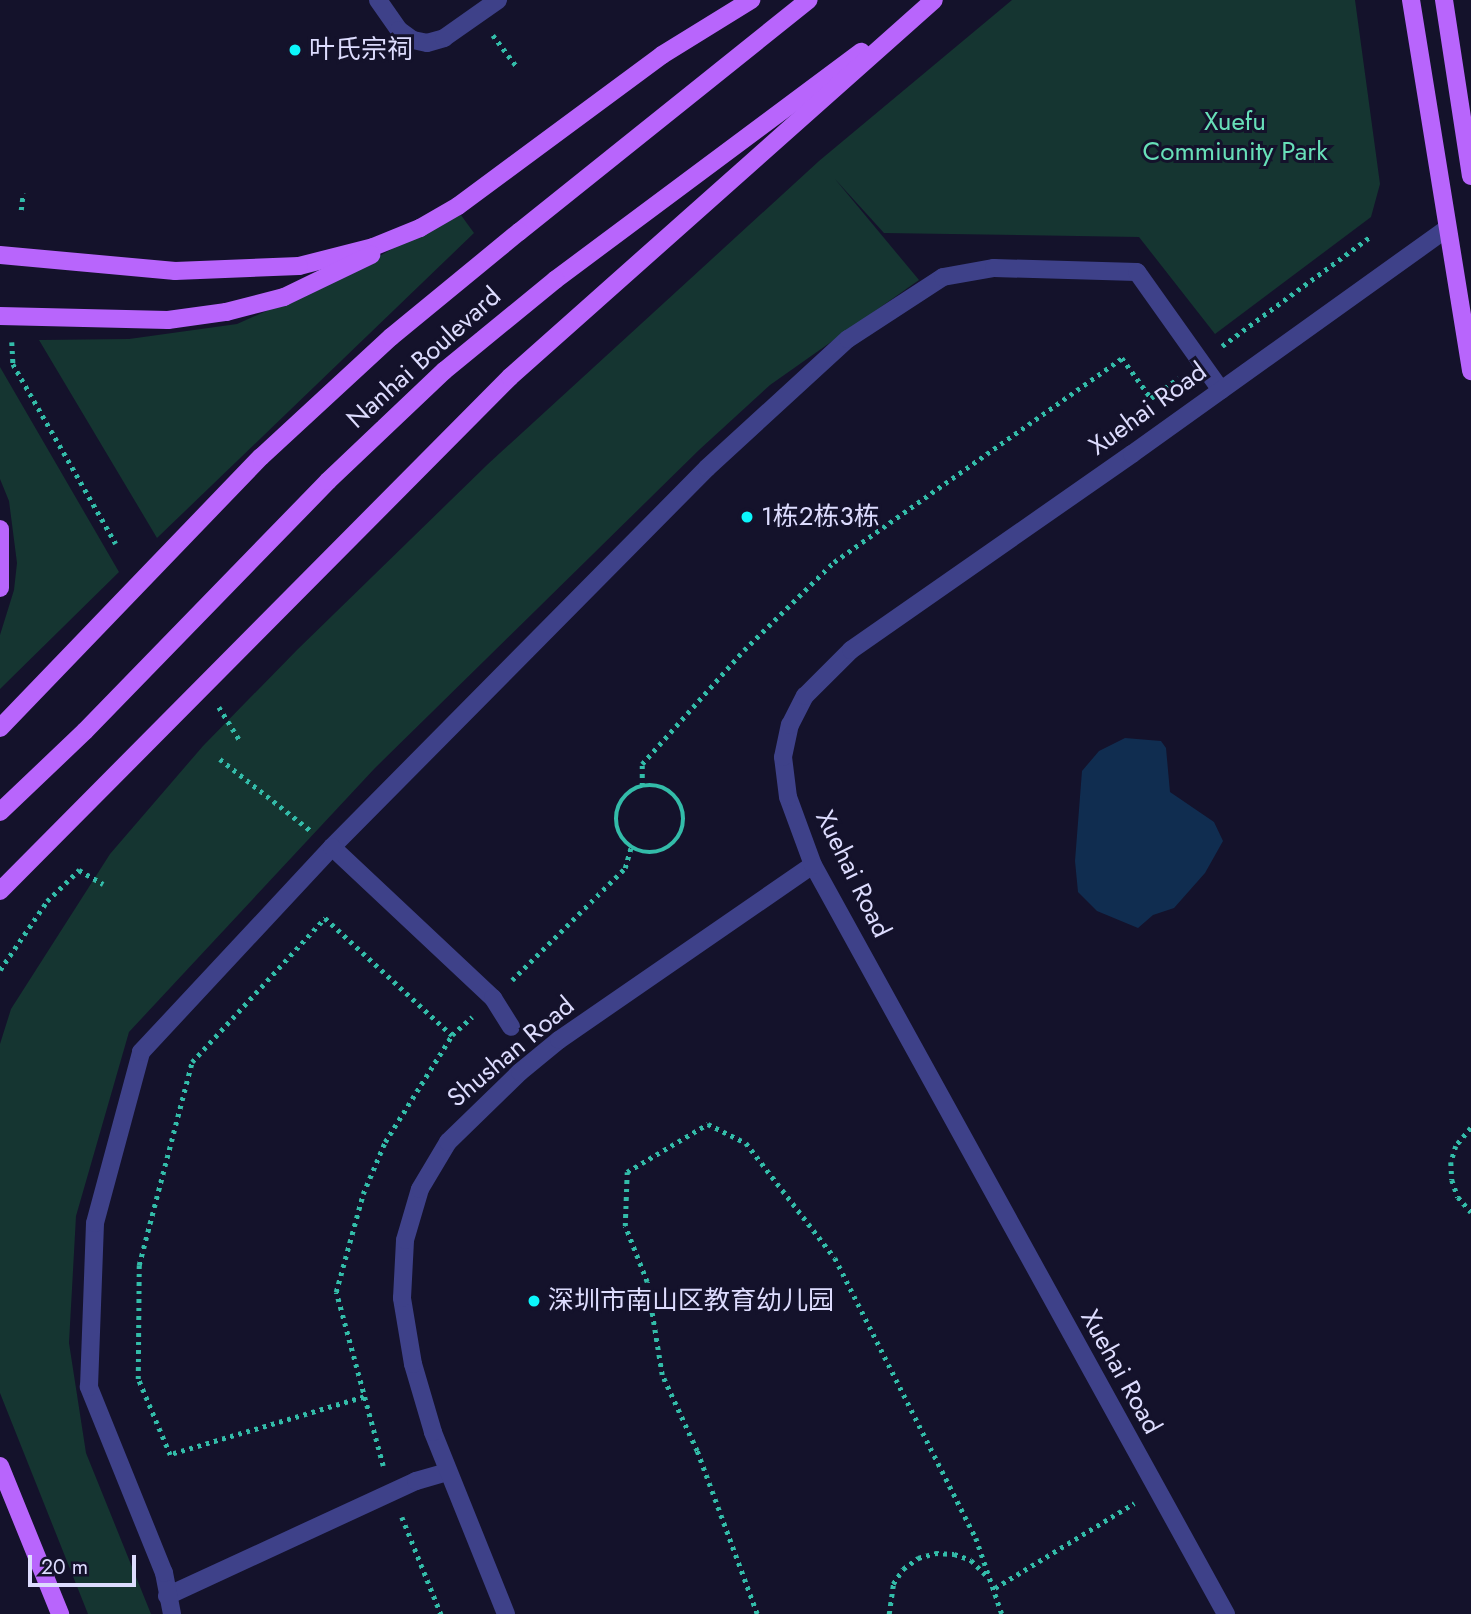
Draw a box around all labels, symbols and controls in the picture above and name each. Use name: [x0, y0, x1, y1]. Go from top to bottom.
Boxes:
place label: 叶氏宗祠: [309, 34, 413, 66]
marker: 叶氏宗祠: [287, 42, 303, 58]
park label: Xuefu Commiunity Park: [1142, 106, 1328, 168]
street label: Nanhai Boulevard: [341, 281, 507, 435]
street label: Xuehai Road: [1083, 356, 1213, 462]
place label: 1栋2栋3栋: [761, 501, 880, 533]
marker: 1栋2栋3栋: [739, 509, 755, 525]
street label: Xuehai Road: [809, 805, 897, 943]
street label: Shushan Road: [441, 990, 581, 1114]
place label: 深圳市南山区教育幼儿园: [548, 1285, 834, 1317]
marker: 深圳市南山区教育幼儿园: [526, 1293, 542, 1309]
street label: Xuehai Road: [1074, 1304, 1168, 1440]
scale bar: [32, 1540, 140, 1584]
text: 20 m: [41, 1552, 88, 1582]

